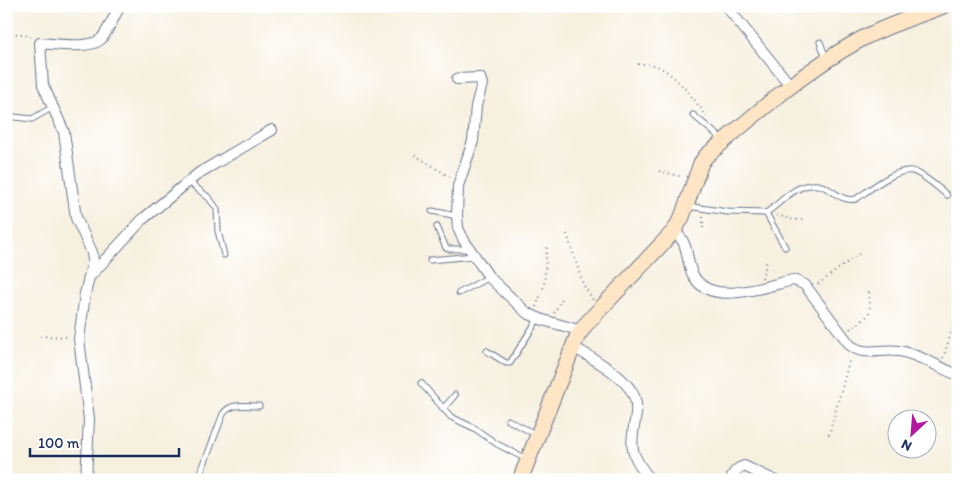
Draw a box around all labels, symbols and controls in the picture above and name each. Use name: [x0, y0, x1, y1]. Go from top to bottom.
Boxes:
north arrow: [886, 408, 936, 458]
scale bar: [30, 426, 179, 458]
text: 100 m: [38, 434, 80, 452]
text: N: [899, 436, 914, 455]

